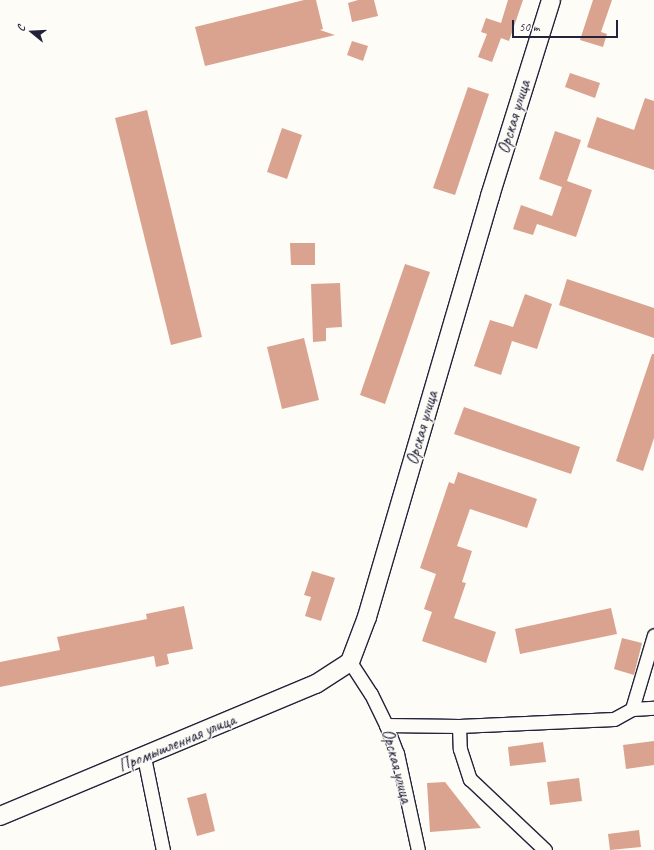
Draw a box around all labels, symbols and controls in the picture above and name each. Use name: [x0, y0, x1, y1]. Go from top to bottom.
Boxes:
north arrow: [12, 12, 52, 52]
scale bar: [514, 12, 620, 38]
text: 50 m: [519, 19, 539, 35]
text: С: [13, 24, 28, 33]
street label: Орская улица: [493, 77, 535, 157]
street label: Орская улица: [402, 388, 442, 468]
street label: Промышленная улица: [115, 709, 239, 777]
street label: Орская улица: [377, 726, 417, 806]

